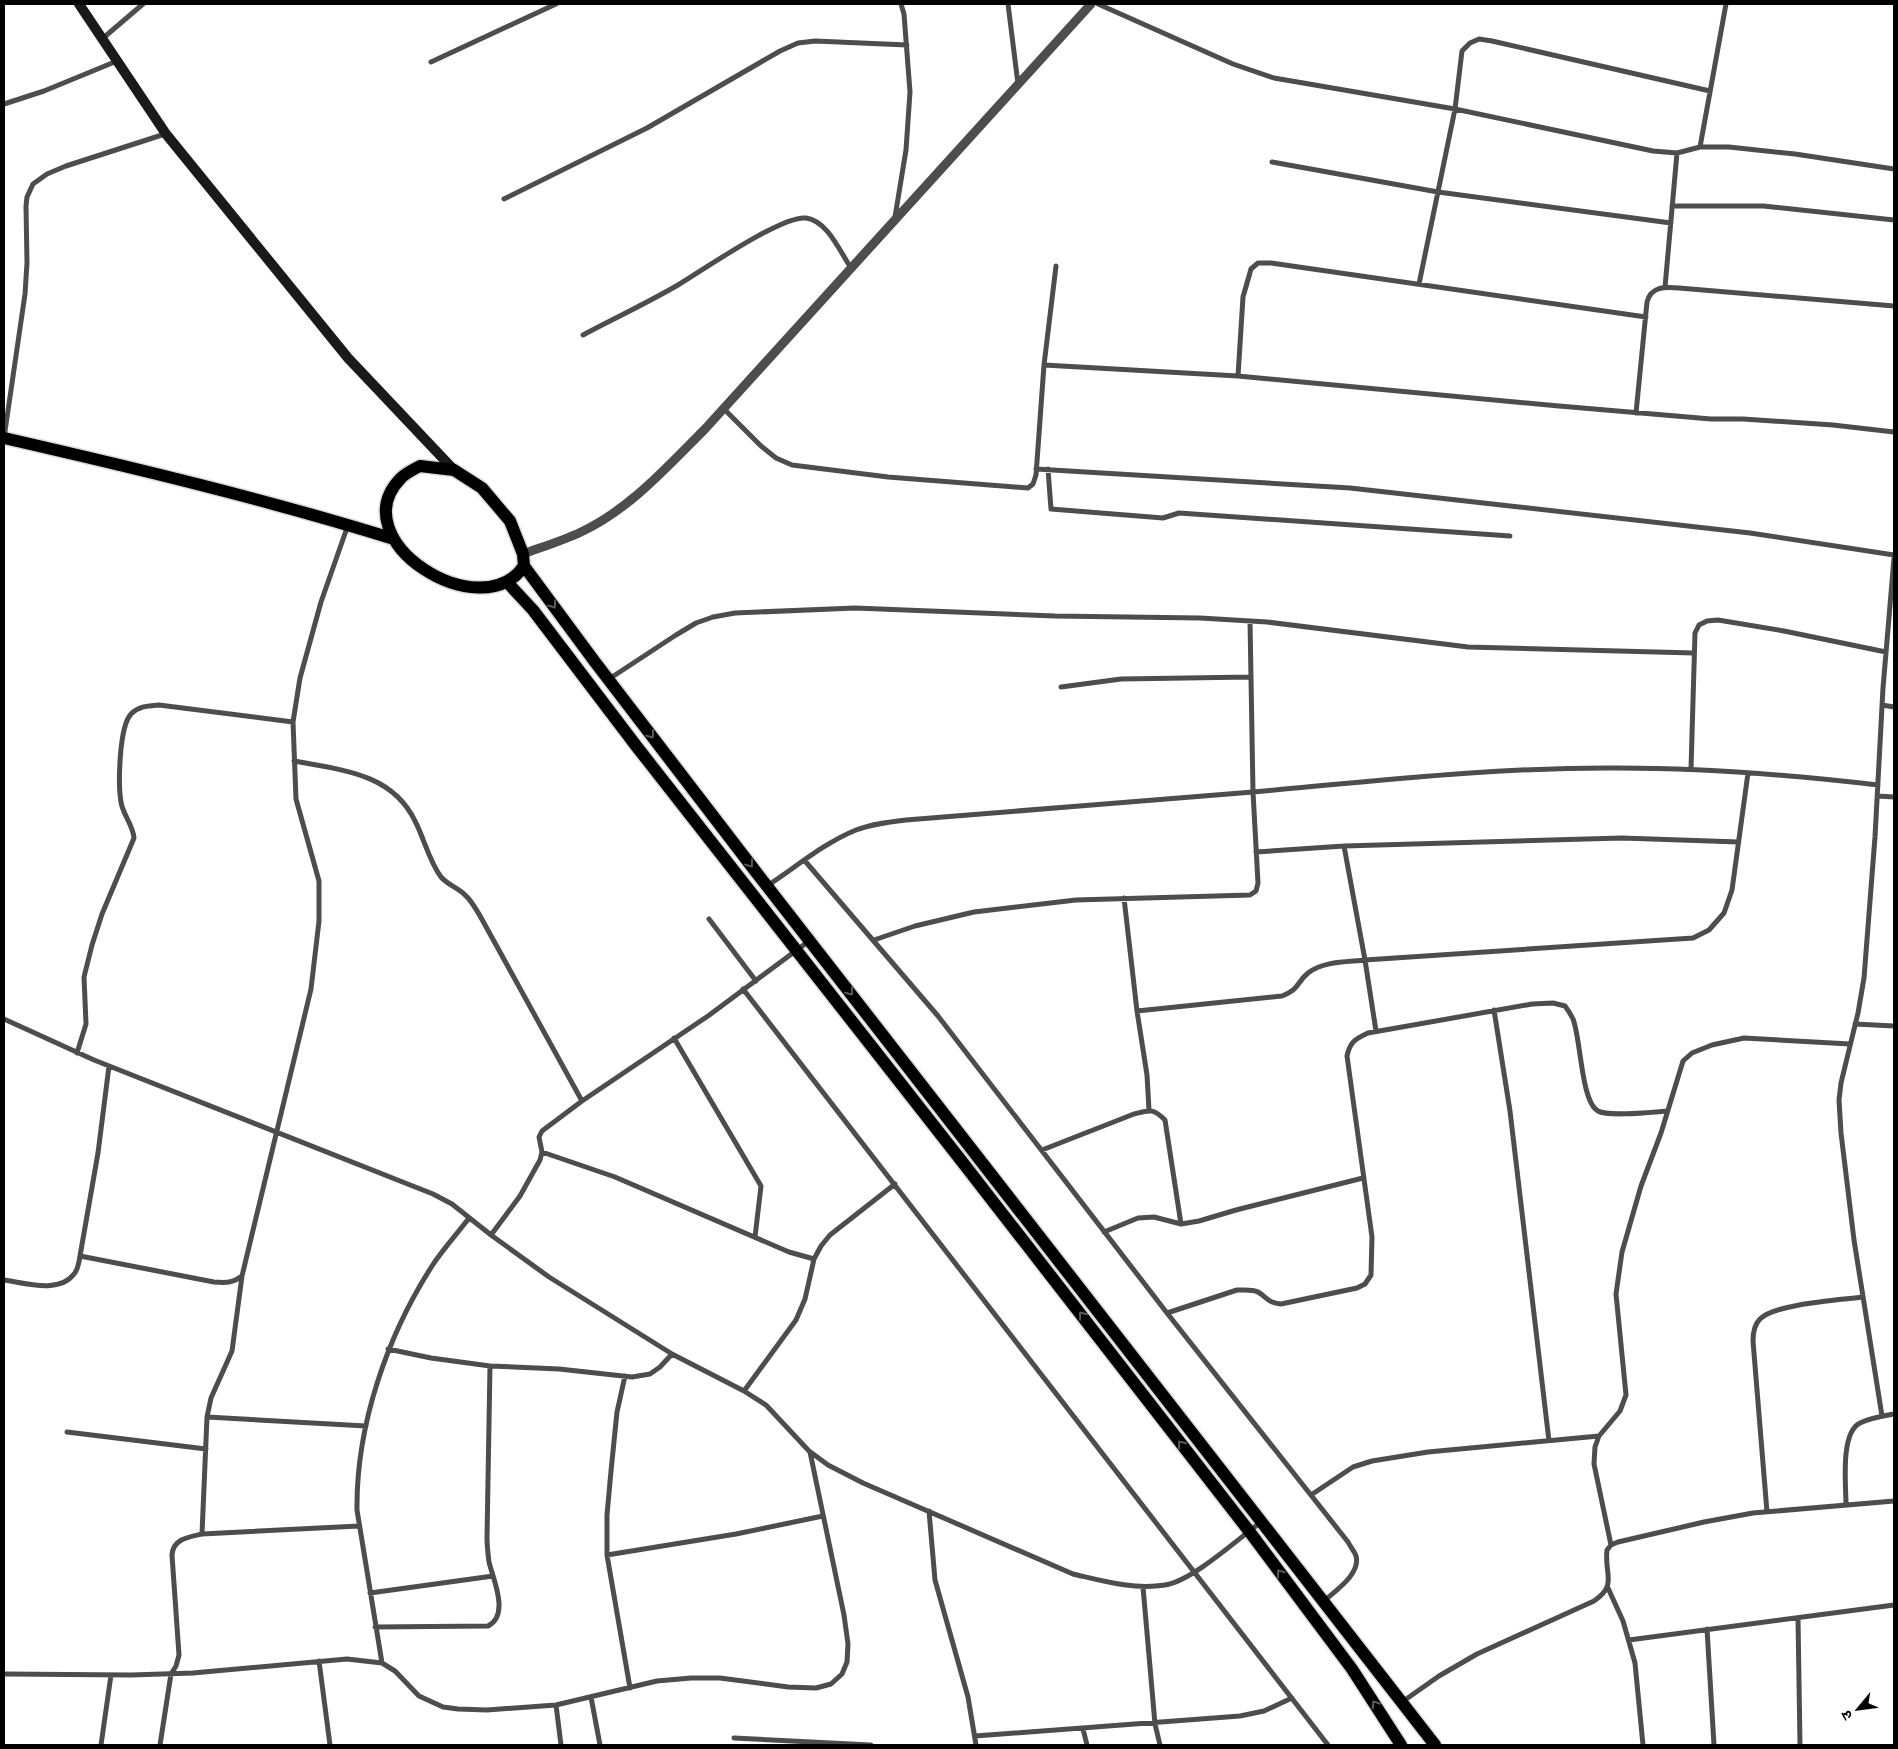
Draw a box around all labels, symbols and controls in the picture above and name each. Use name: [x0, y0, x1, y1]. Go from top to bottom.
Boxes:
one-way arrow: [547, 599, 556, 609]
one-way arrow: [645, 729, 654, 739]
one-way arrow: [744, 858, 753, 868]
one-way arrow: [844, 986, 852, 995]
one-way arrow: [1079, 1312, 1087, 1321]
one-way arrow: [1178, 1440, 1187, 1450]
one-way arrow: [1277, 1569, 1286, 1579]
north arrow: [1833, 1684, 1883, 1734]
one-way arrow: [1372, 1701, 1381, 1710]
text: उ: [1836, 1707, 1856, 1723]

